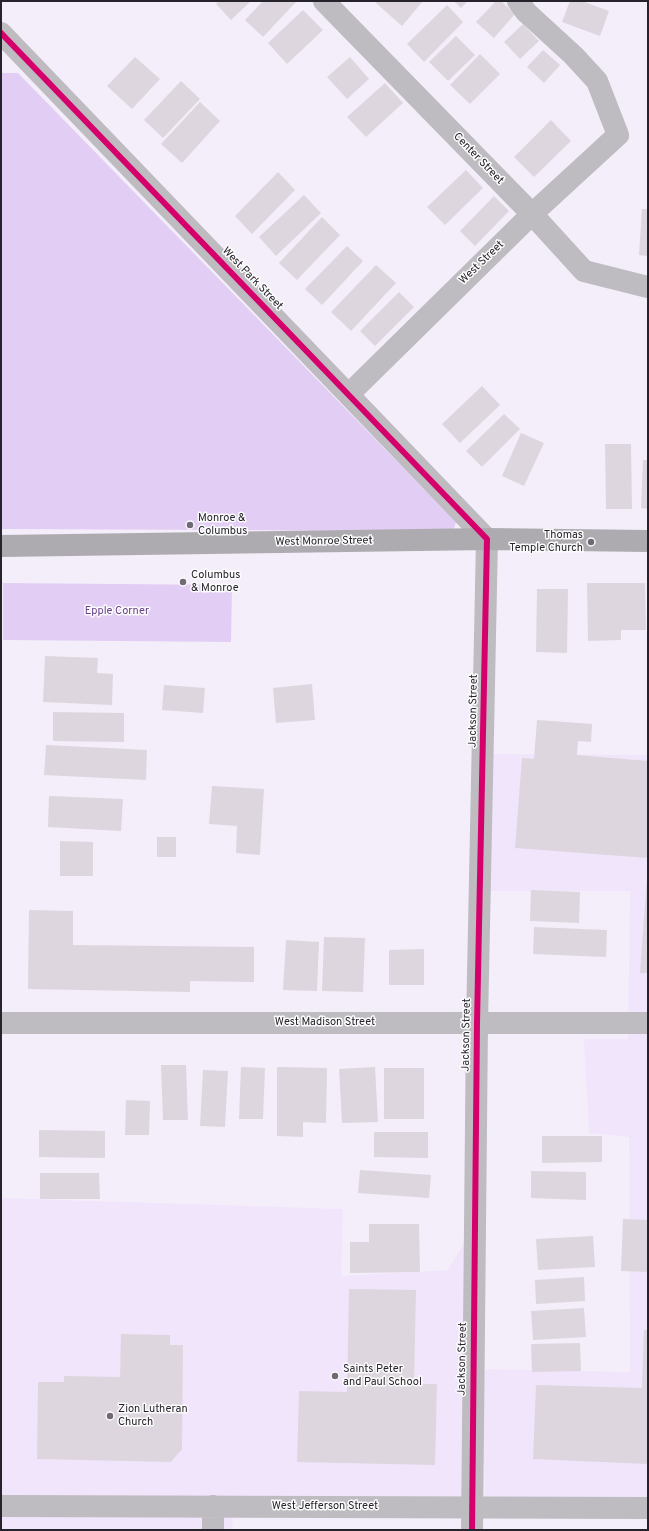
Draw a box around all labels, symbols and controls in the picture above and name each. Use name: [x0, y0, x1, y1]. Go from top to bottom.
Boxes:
street label: Center Street: [450, 131, 506, 187]
street label: West Street: [457, 238, 507, 288]
street label: West Park Street: [219, 245, 285, 313]
place label: Monroe & Columbus: [198, 512, 247, 538]
marker: Monroe & Columbus: [185, 520, 195, 530]
place label: Thomas Temple Church: [509, 529, 583, 555]
street label: West Monroe Street: [275, 535, 373, 549]
marker: Thomas Temple Church: [586, 537, 596, 547]
place label: Columbus & Monroe: [191, 569, 240, 595]
marker: Columbus & Monroe: [178, 577, 188, 587]
park label: Epple Corner: [85, 605, 149, 619]
street label: Jackson Street: [467, 674, 481, 748]
street label: Jackson Street: [460, 998, 474, 1072]
street label: West Madison Street: [275, 1016, 375, 1030]
street label: Jackson Street: [456, 1322, 470, 1396]
place label: Saints Peter and Paul School: [343, 1363, 422, 1389]
marker: Saints Peter and Paul School: [330, 1371, 340, 1381]
place label: Zion Lutheran Church: [118, 1403, 188, 1429]
marker: Zion Lutheran Church: [105, 1411, 115, 1421]
street label: West Jefferson Street: [272, 1500, 378, 1514]

